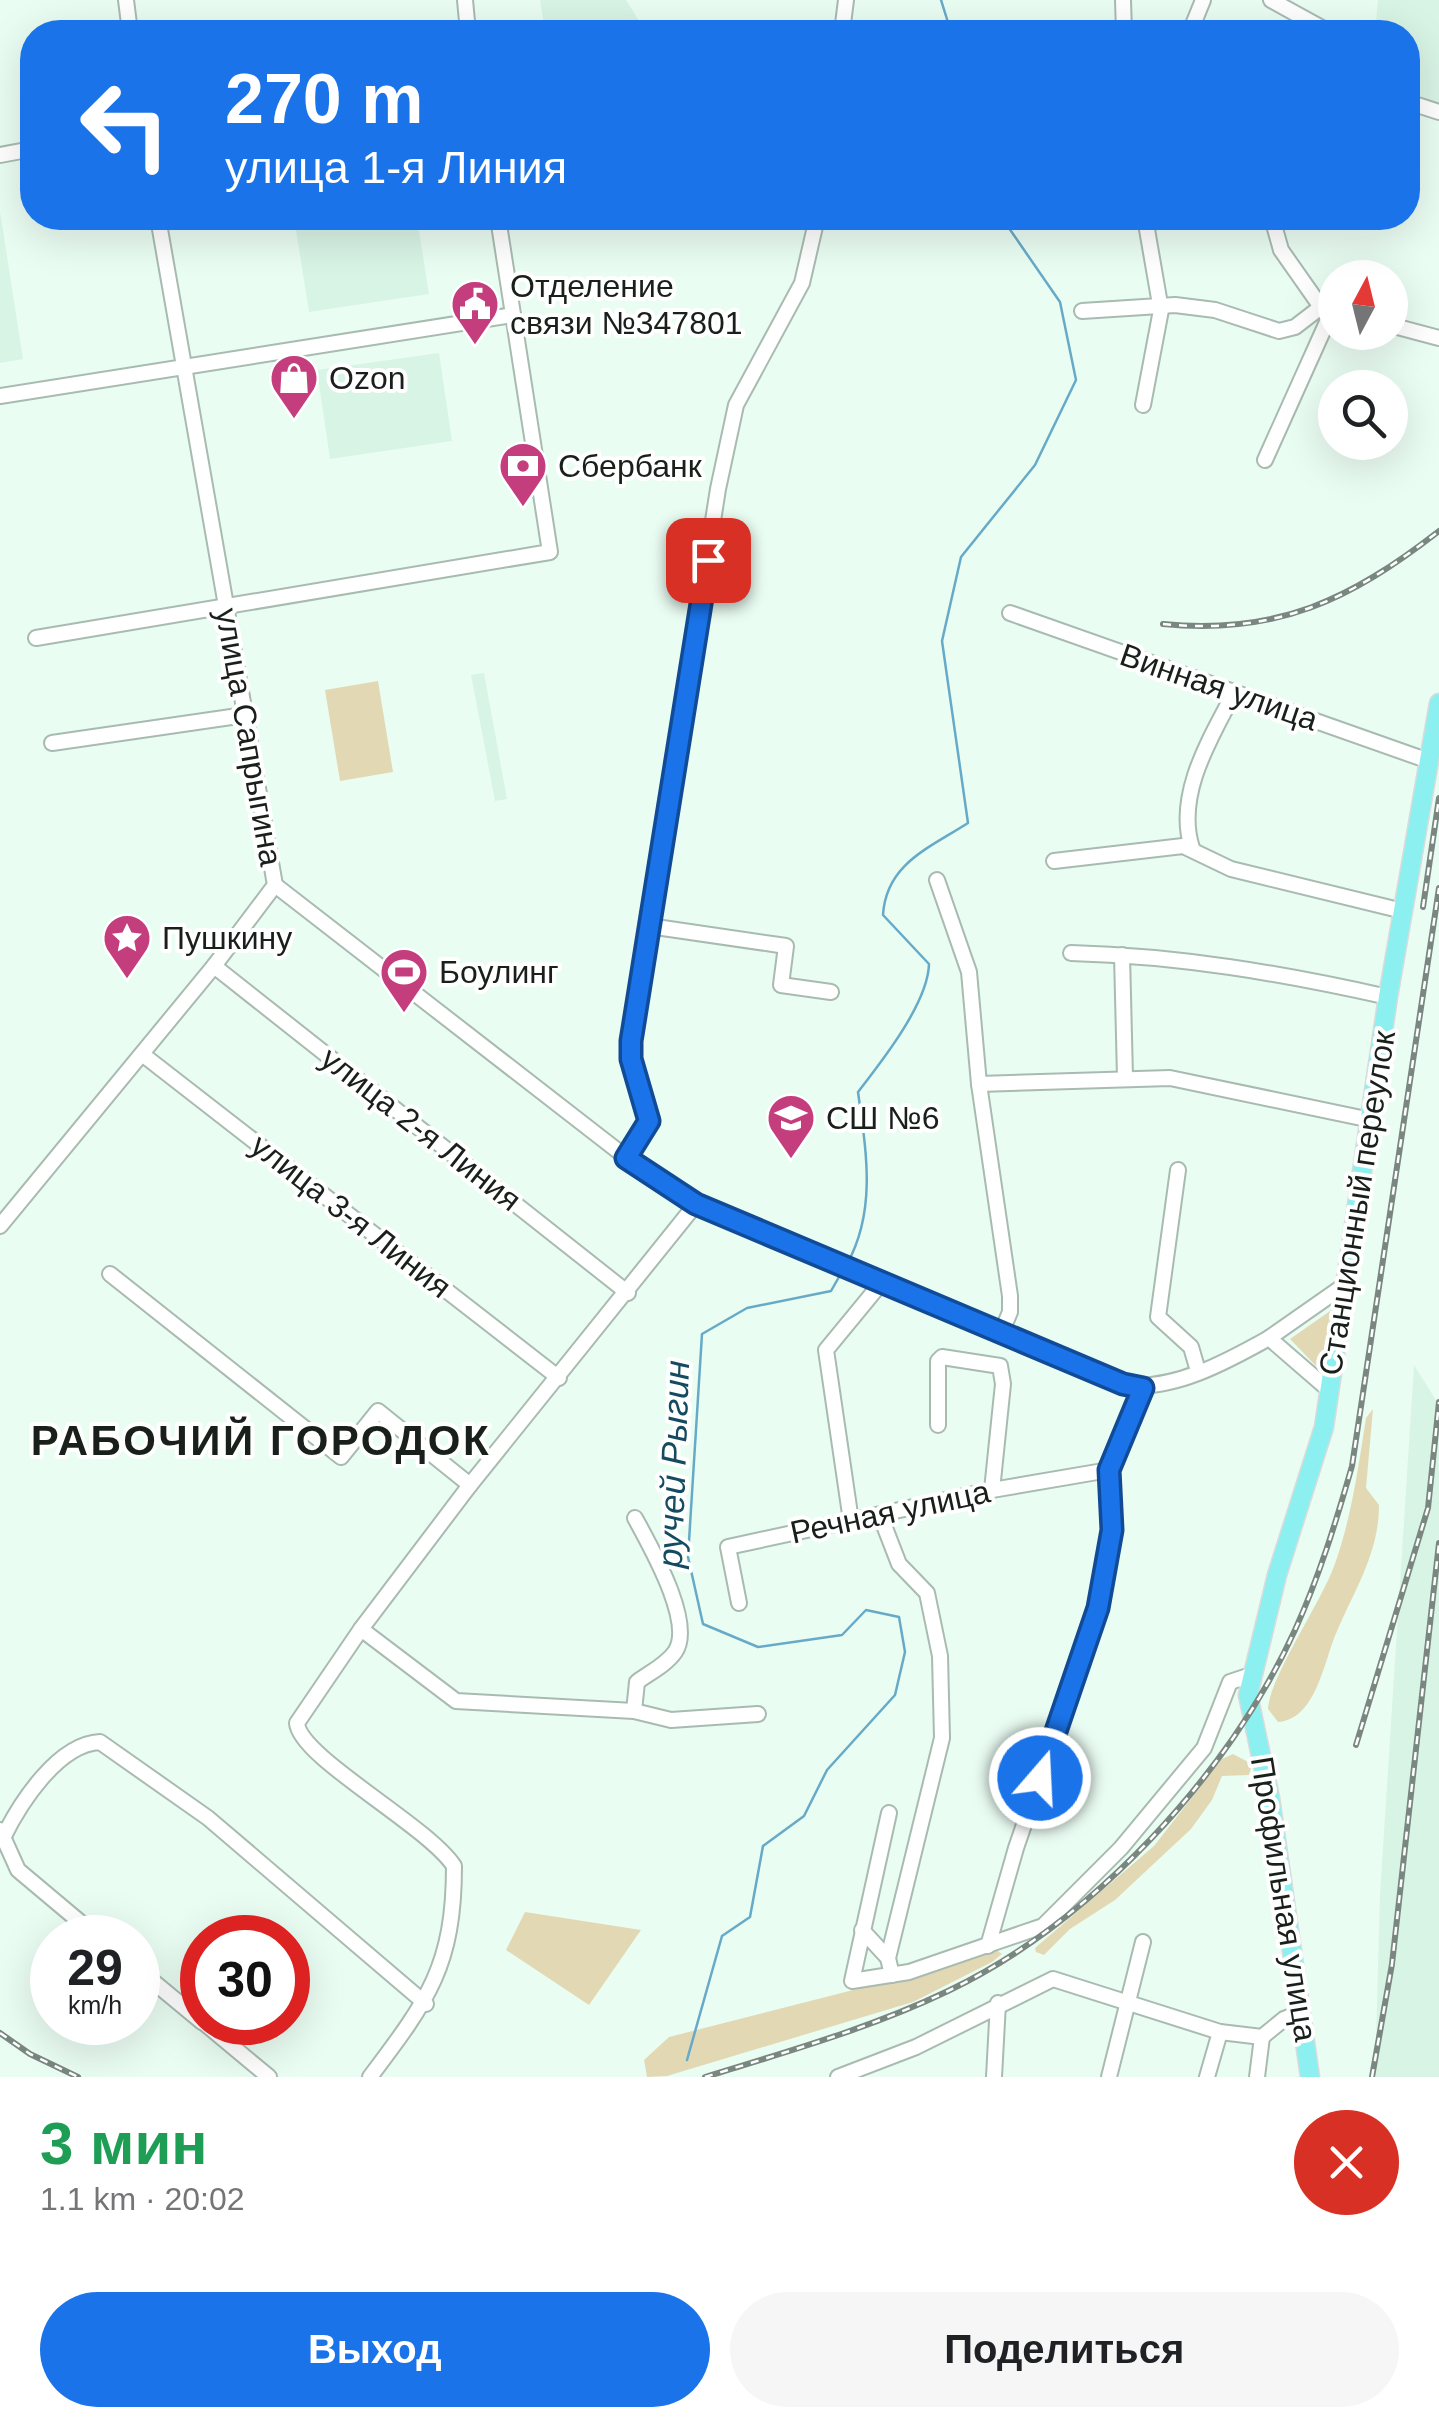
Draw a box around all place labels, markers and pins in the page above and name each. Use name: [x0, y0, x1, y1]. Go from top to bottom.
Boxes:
place label: Отделение связи №347801: [510, 268, 743, 341]
public building icon: Отделение связи №347801: [449, 278, 501, 346]
shop icon: Ozon: [268, 352, 320, 420]
place label: Ozon: [329, 360, 405, 396]
bank icon: Сбербанк: [497, 440, 549, 508]
place label: Сбербанк: [558, 448, 703, 484]
pin: [666, 518, 751, 603]
place icon: Пушкину: [101, 912, 153, 980]
place label: Пушкину: [162, 920, 292, 956]
sports icon: Боулинг: [378, 946, 430, 1014]
place label: Боулинг: [439, 954, 559, 990]
school or university icon: СШ №6: [765, 1092, 817, 1160]
place label: СШ №6: [826, 1100, 939, 1136]

